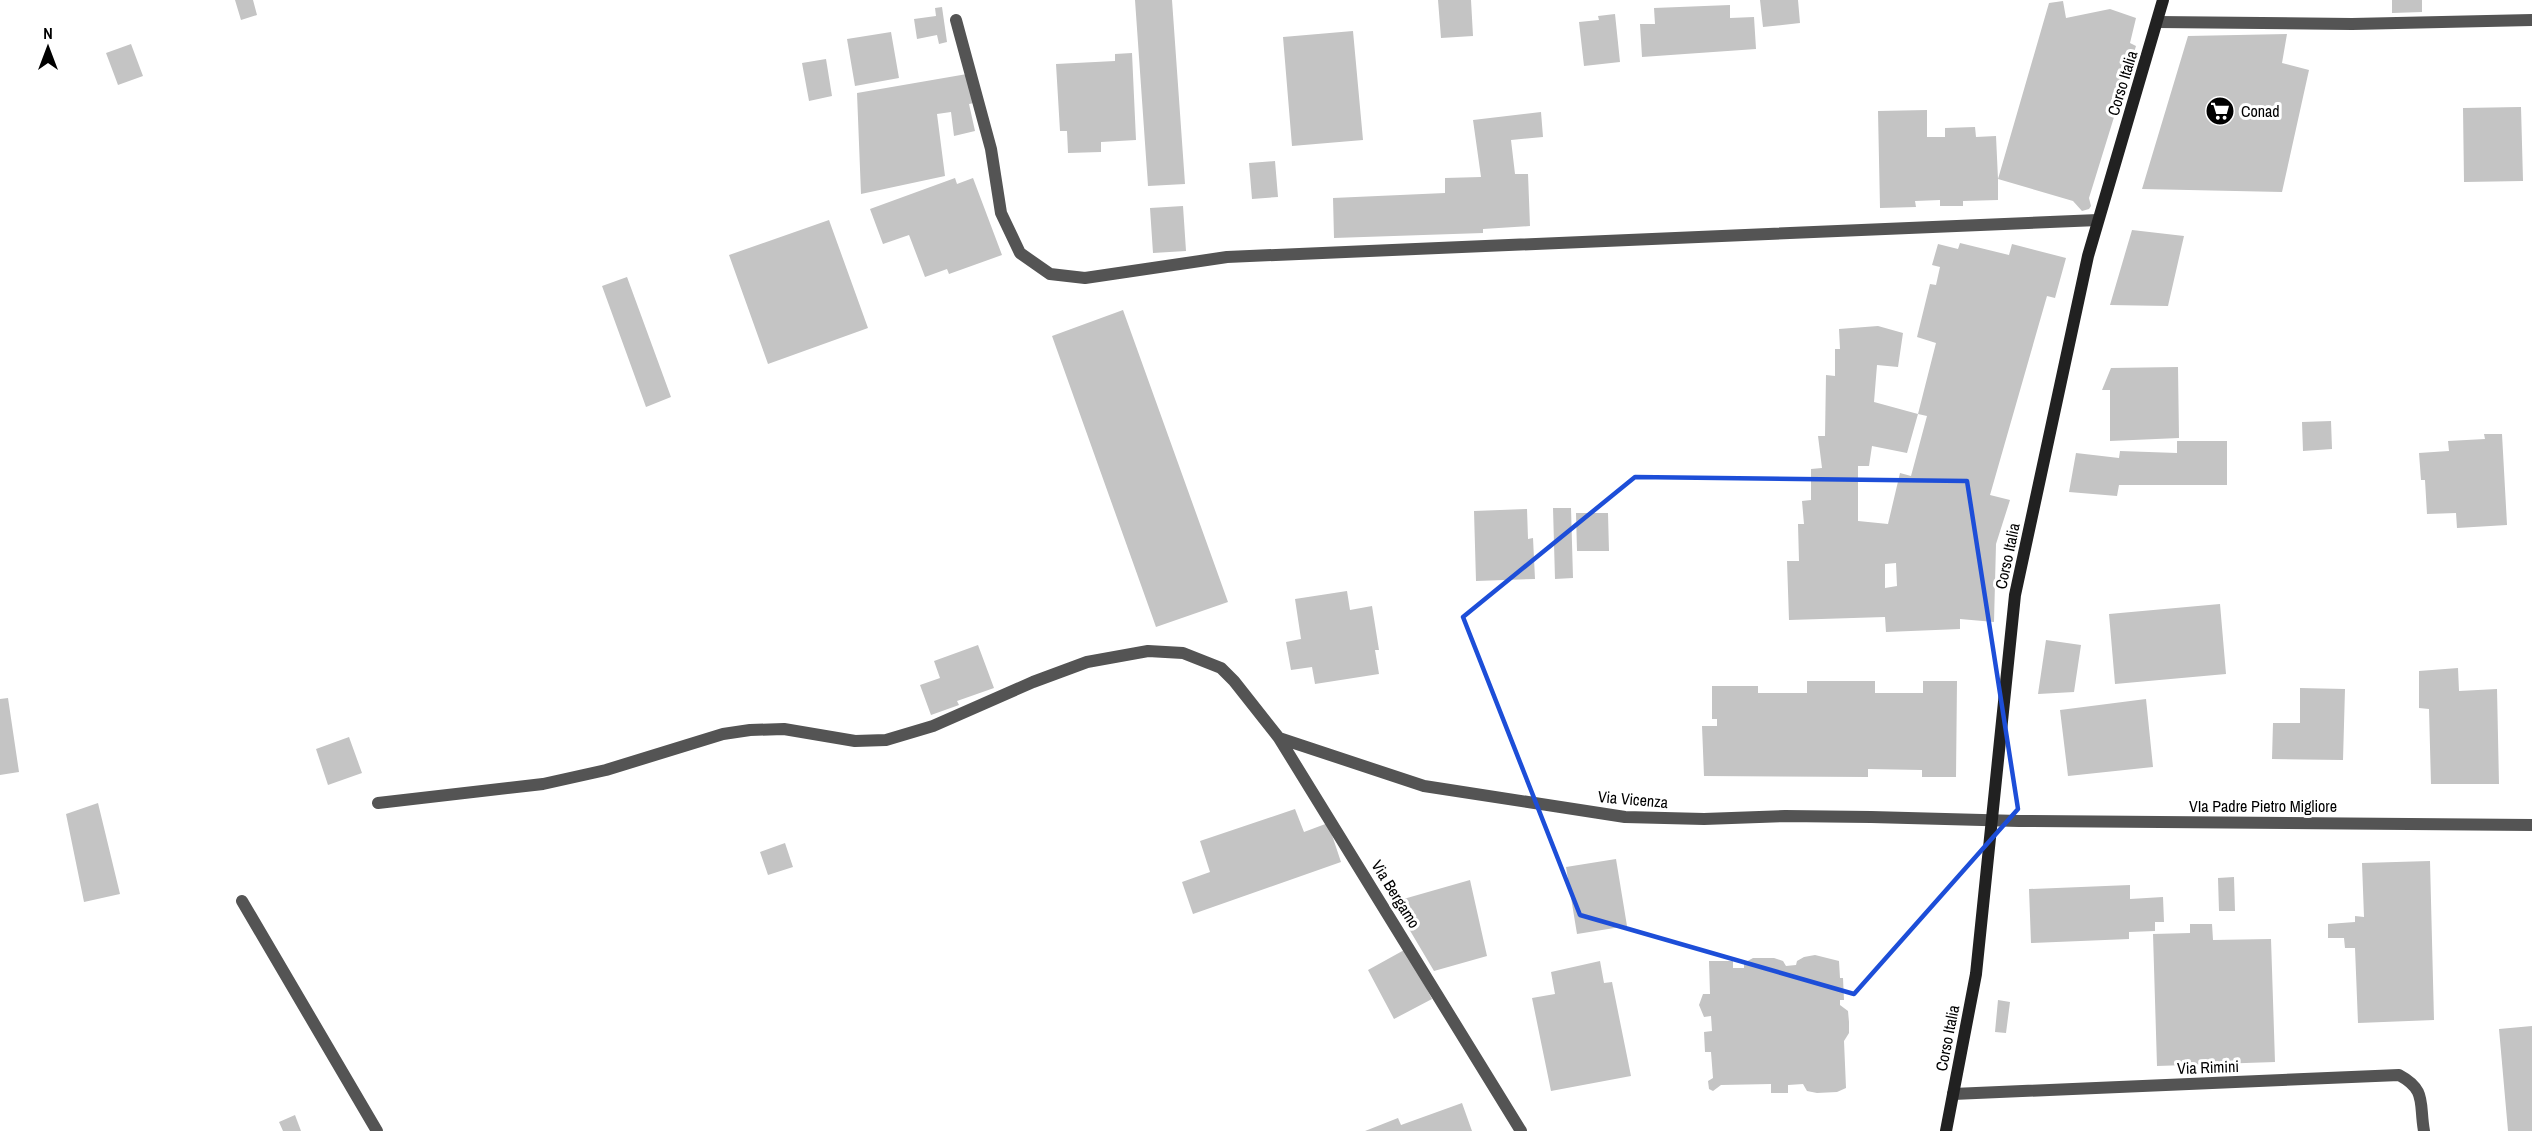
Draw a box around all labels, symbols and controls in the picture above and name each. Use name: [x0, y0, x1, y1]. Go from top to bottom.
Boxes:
north arrow: [18, 18, 78, 78]
text: N: [43, 22, 53, 44]
street label: Corso Italia: [2102, 47, 2143, 118]
supermarket icon: Conad: [2204, 95, 2236, 127]
place label: Conad: [2241, 100, 2280, 122]
street label: Corso Italia: [1989, 520, 2025, 591]
street label: Via Vicenza: [1597, 785, 1670, 813]
street label: VIa Padre Pietro Migliore: [2189, 795, 2337, 817]
street label: Via Bergamo: [1366, 856, 1426, 932]
street label: Corso Italia: [1930, 1002, 1964, 1073]
street label: Via Rimini: [2177, 1055, 2239, 1079]

